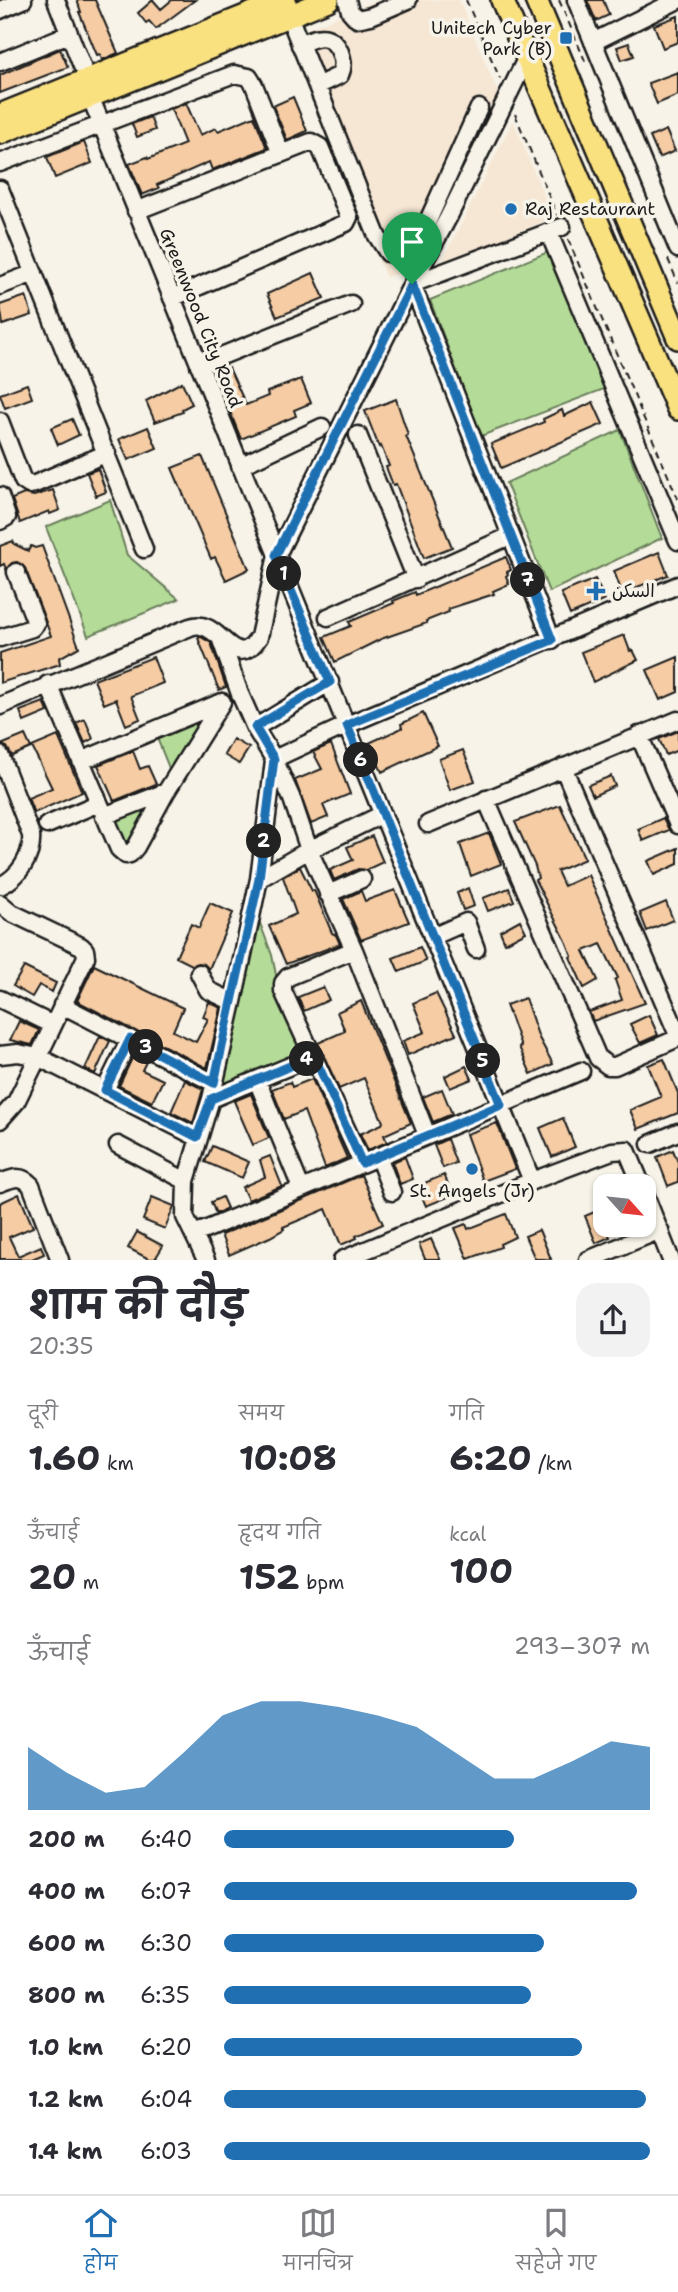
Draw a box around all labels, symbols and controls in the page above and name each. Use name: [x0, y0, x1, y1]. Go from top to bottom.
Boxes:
place label: Unitech Cyber Park (B): [431, 16, 552, 61]
marker: Unitech Cyber Park (B): [558, 30, 574, 46]
place label: Raj Restaurant: [525, 197, 655, 221]
marker: Raj Restaurant: [503, 201, 519, 217]
pin: [382, 212, 442, 284]
icon: arrive: [393, 223, 431, 261]
street label: Greenwood City Road: [154, 225, 248, 411]
pin: 1: [266, 556, 302, 592]
text: 1: [279, 561, 288, 586]
pin: 7: [510, 562, 546, 598]
text: 7: [521, 567, 534, 592]
place label: السكن: [612, 579, 655, 603]
marker: السكن: [586, 581, 606, 601]
pin: 6: [344, 742, 378, 778]
text: 6: [354, 747, 367, 772]
pin: 2: [246, 824, 282, 858]
text: 2: [257, 828, 270, 853]
pin: 3: [128, 1030, 164, 1064]
text: 3: [139, 1034, 152, 1059]
pin: 4: [290, 1042, 324, 1076]
pin: 5: [466, 1044, 500, 1078]
text: 4: [300, 1046, 313, 1071]
text: 5: [477, 1048, 488, 1073]
marker: St. Angels (Jr): [464, 1161, 480, 1177]
north arrow: [593, 1174, 656, 1237]
map controls: [593, 1174, 656, 1237]
place label: St. Angels (Jr): [409, 1179, 535, 1203]
text: शाम की दौड़: [28, 1279, 247, 1330]
button: share: [576, 1283, 650, 1357]
text: 20:35: [28, 1331, 94, 1361]
text: दूरी: [28, 1401, 58, 1426]
text: समय: [239, 1401, 284, 1426]
text: गति: [449, 1401, 484, 1426]
text: 1.60: [28, 1434, 101, 1481]
text: 10:08: [239, 1434, 337, 1481]
text: 6:20: [449, 1434, 532, 1481]
text: km: [101, 1451, 134, 1476]
text: /km: [532, 1451, 572, 1476]
text: ऊँचाई: [28, 1520, 79, 1545]
text: हृदय गति: [239, 1520, 321, 1545]
text: kcal: [449, 1522, 486, 1547]
text: 100: [449, 1547, 513, 1594]
text: 20: [28, 1553, 76, 1600]
text: 152: [239, 1553, 300, 1600]
text: m: [76, 1570, 99, 1595]
text: bpm: [300, 1570, 344, 1595]
text: 293–307 m: [514, 1631, 650, 1661]
text: ऊँचाई: [28, 1637, 90, 1667]
text: 200 m: [28, 1824, 105, 1854]
text: 6:40: [140, 1824, 192, 1854]
text: 400 m: [28, 1876, 105, 1906]
text: 6:07: [140, 1876, 192, 1906]
text: 600 m: [28, 1928, 105, 1958]
text: 6:30: [140, 1928, 192, 1958]
text: 800 m: [28, 1980, 105, 2010]
text: 6:35: [140, 1980, 190, 2010]
text: 1.0 km: [28, 2032, 103, 2062]
text: 6:20: [140, 2032, 192, 2062]
text: 1.2 km: [28, 2084, 104, 2114]
text: 6:04: [140, 2084, 192, 2114]
text: 1.4 km: [28, 2136, 102, 2166]
text: 6:03: [140, 2136, 192, 2166]
tab: होम: [82, 2204, 120, 2284]
tab: मानचित्र: [283, 2204, 353, 2284]
tab: सहेजे गए: [516, 2204, 596, 2284]

